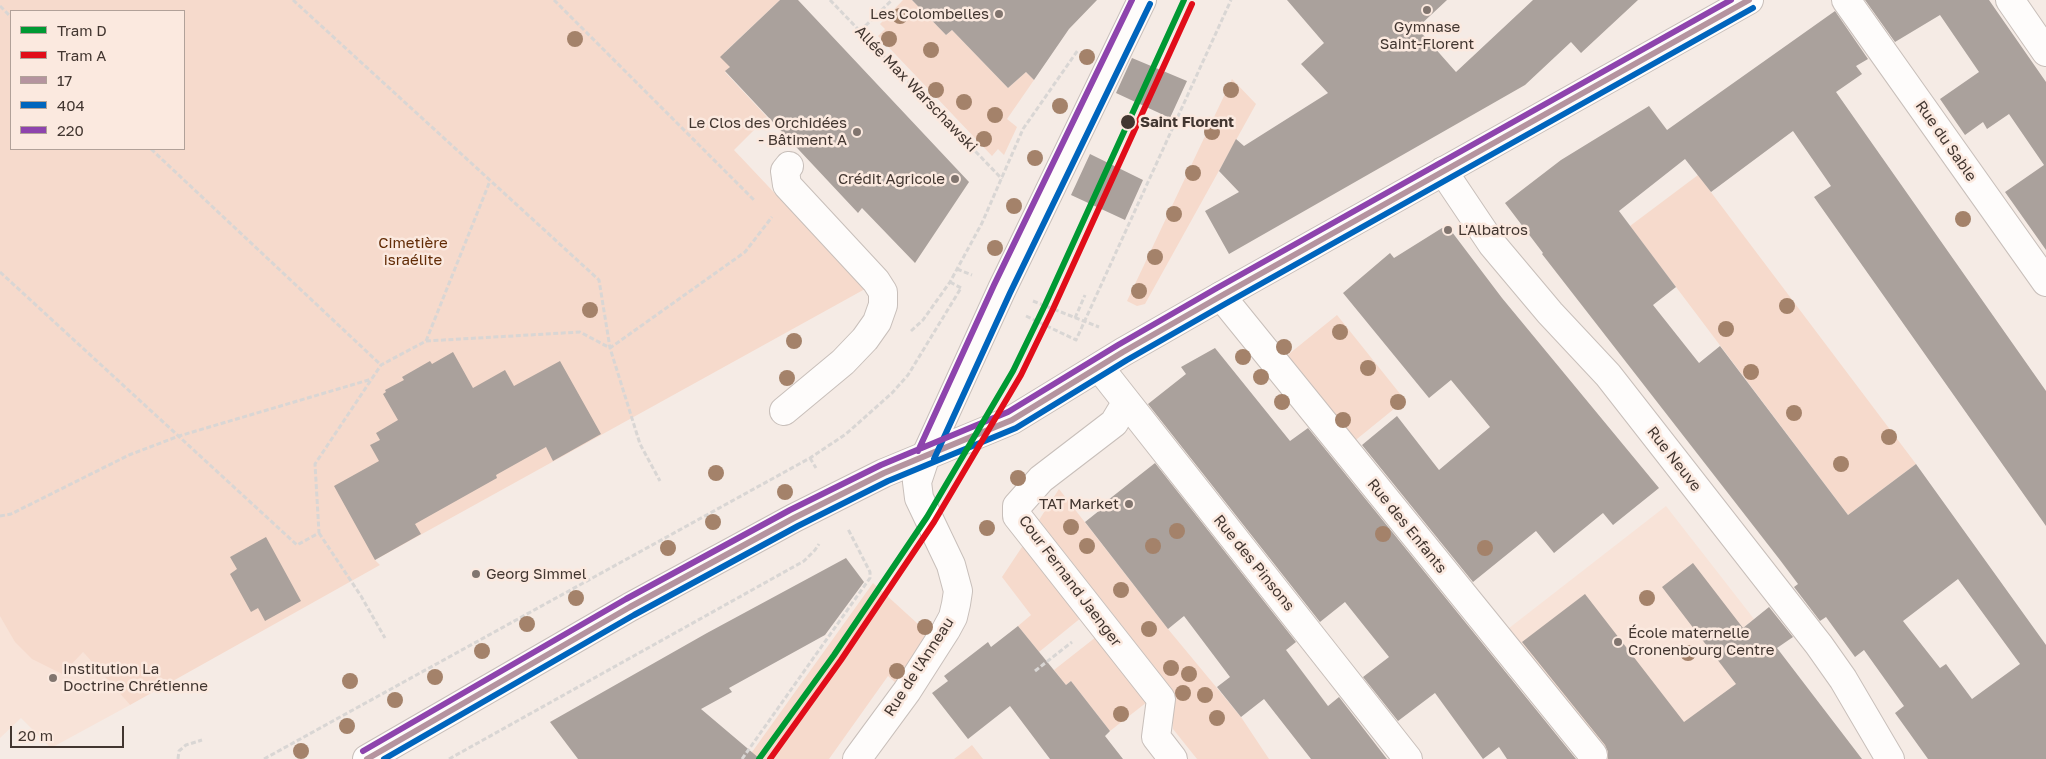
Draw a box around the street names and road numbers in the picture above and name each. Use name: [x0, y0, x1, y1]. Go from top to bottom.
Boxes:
street label: Allée Max Warschawski: [851, 22, 981, 156]
street label: Rue du Sable: [1912, 97, 1980, 185]
street label: Rue Neuve: [1643, 423, 1705, 495]
street label: Rue des Enfants: [1363, 475, 1451, 577]
street label: Rue des Pinsons: [1210, 511, 1298, 615]
street label: Cour Fernand Jaenger: [1015, 512, 1125, 650]
street label: Rue de l'Anneau: [880, 614, 958, 720]

